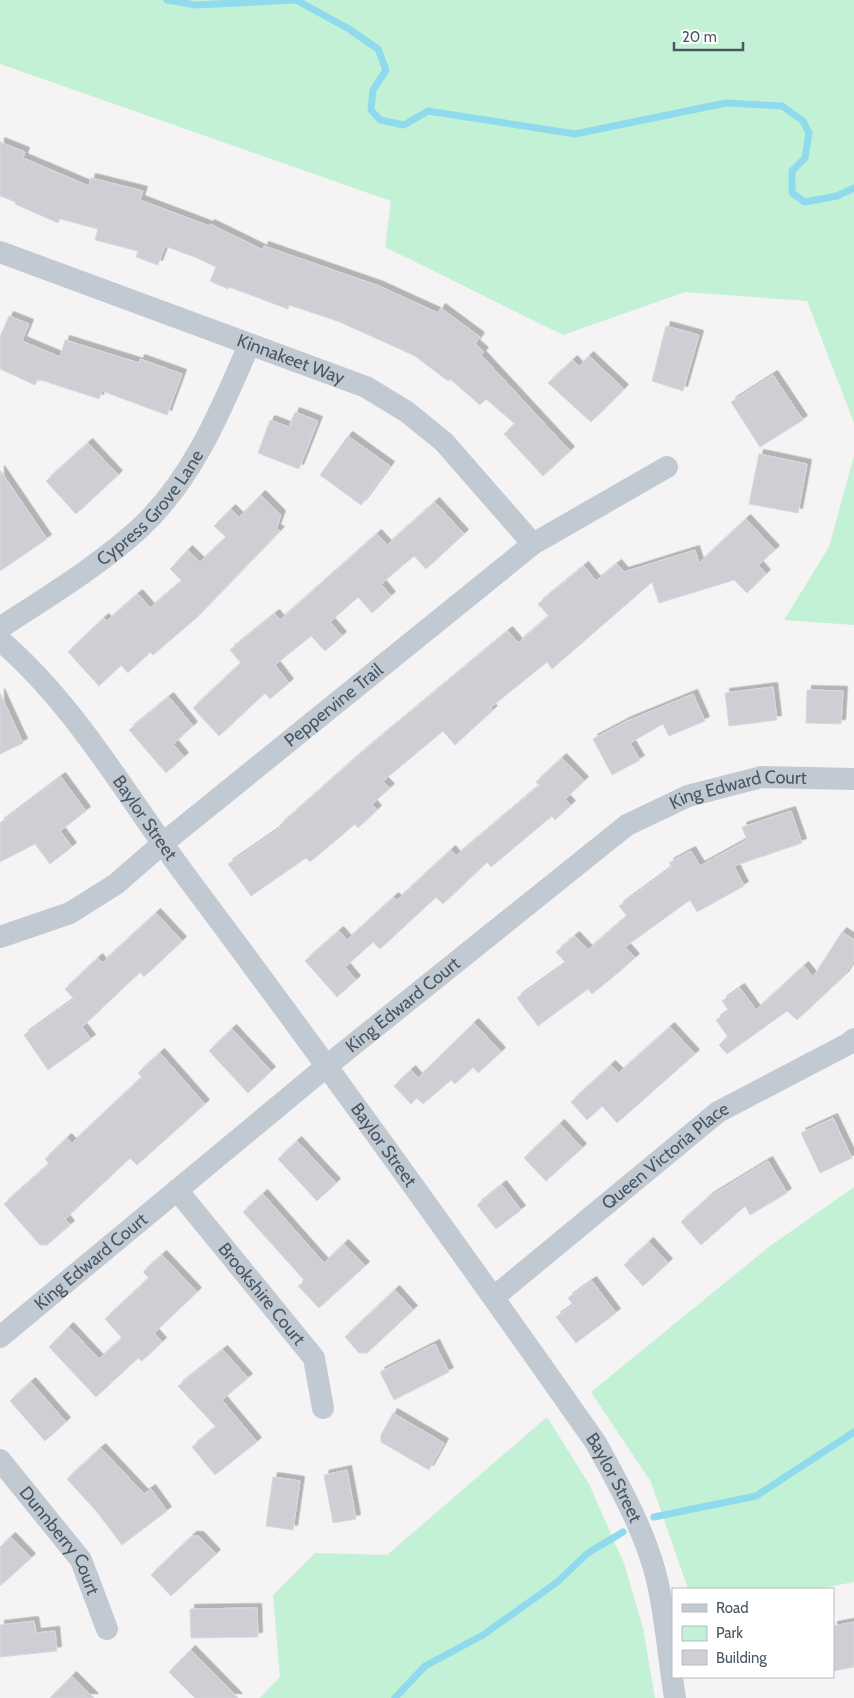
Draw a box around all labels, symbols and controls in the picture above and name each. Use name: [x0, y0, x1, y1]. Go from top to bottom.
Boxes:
scale bar: [674, 20, 743, 52]
text: 20 m: [682, 28, 717, 46]
street label: Kinnakeet Way: [234, 329, 348, 389]
street label: Cypress Grove Lane: [92, 446, 208, 570]
street label: Peppervine Trail: [280, 658, 388, 752]
street label: King Edward Court: [666, 766, 807, 814]
street label: Baylor Street: [108, 771, 182, 865]
street label: King Edward Court: [341, 952, 464, 1057]
street label: Queen Victoria Place: [597, 1097, 732, 1214]
street label: Baylor Street: [346, 1099, 421, 1191]
street label: King Edward Court: [30, 1208, 152, 1315]
street label: Brookshire Court: [213, 1238, 310, 1350]
street label: Baylor Street: [581, 1428, 647, 1526]
street label: Dunnberry Court: [15, 1482, 104, 1598]
legend: [672, 1588, 834, 1678]
text: Road: [716, 1599, 749, 1617]
text: Park: [716, 1624, 743, 1642]
text: Building: [716, 1649, 767, 1667]

